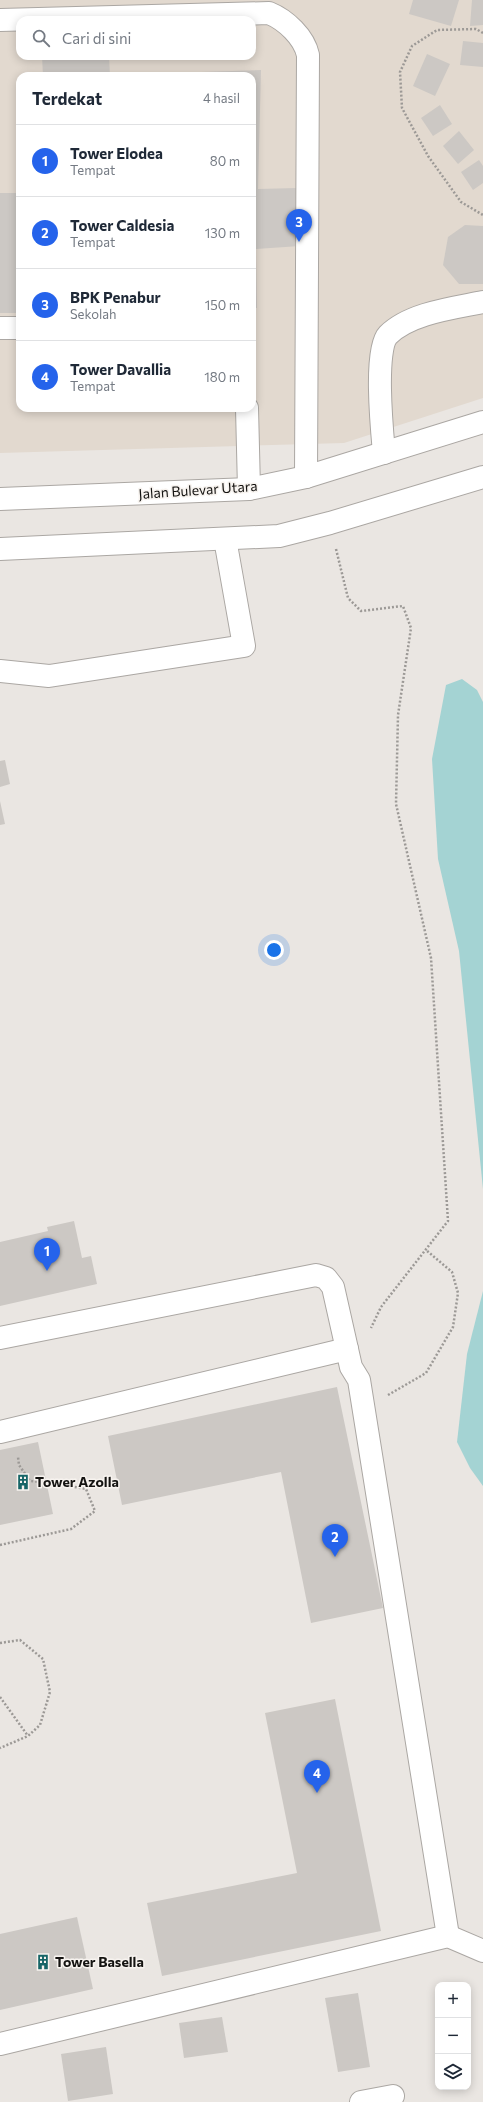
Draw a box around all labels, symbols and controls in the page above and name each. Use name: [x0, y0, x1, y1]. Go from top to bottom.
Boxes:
search box: [16, 16, 256, 60]
icon: search: [30, 27, 52, 49]
text: Cari di sini: [62, 29, 131, 47]
text: Terdekat: [32, 88, 102, 109]
text: 4 hasil: [203, 90, 240, 106]
text: Tower Elodea: [70, 144, 163, 162]
text: 1: [42, 153, 48, 169]
text: 80 m: [210, 153, 240, 169]
text: Tempat: [70, 162, 115, 178]
pin: 3: [286, 209, 312, 242]
text: Tower Caldesia: [70, 216, 174, 234]
text: 2: [41, 225, 49, 241]
text: 130 m: [205, 225, 240, 241]
text: Tempat: [70, 234, 115, 250]
text: BPK Penabur: [70, 288, 161, 306]
text: 3: [41, 297, 49, 313]
text: 150 m: [205, 297, 240, 313]
text: Sekolah: [70, 306, 117, 322]
text: Tower Davallia: [70, 360, 171, 378]
text: 4: [41, 369, 49, 385]
text: 180 m: [204, 369, 240, 385]
text: Tempat: [70, 378, 115, 394]
street label: Jalan Bulevar Utara: [138, 477, 258, 502]
your location: [264, 940, 284, 960]
pin: 1: [34, 1238, 60, 1271]
building icon: Tower Azolla: [14, 1473, 32, 1491]
place label: Tower Azolla: [35, 1473, 119, 1490]
pin: 2: [322, 1524, 348, 1557]
pin: 4: [304, 1760, 330, 1793]
building icon: Tower Basella: [34, 1953, 52, 1971]
place label: Tower Basella: [55, 1953, 144, 1970]
map controls: [435, 1982, 471, 2090]
button: +: [435, 1982, 471, 2018]
button: −: [435, 2018, 471, 2054]
button: layers: [435, 2054, 471, 2090]

